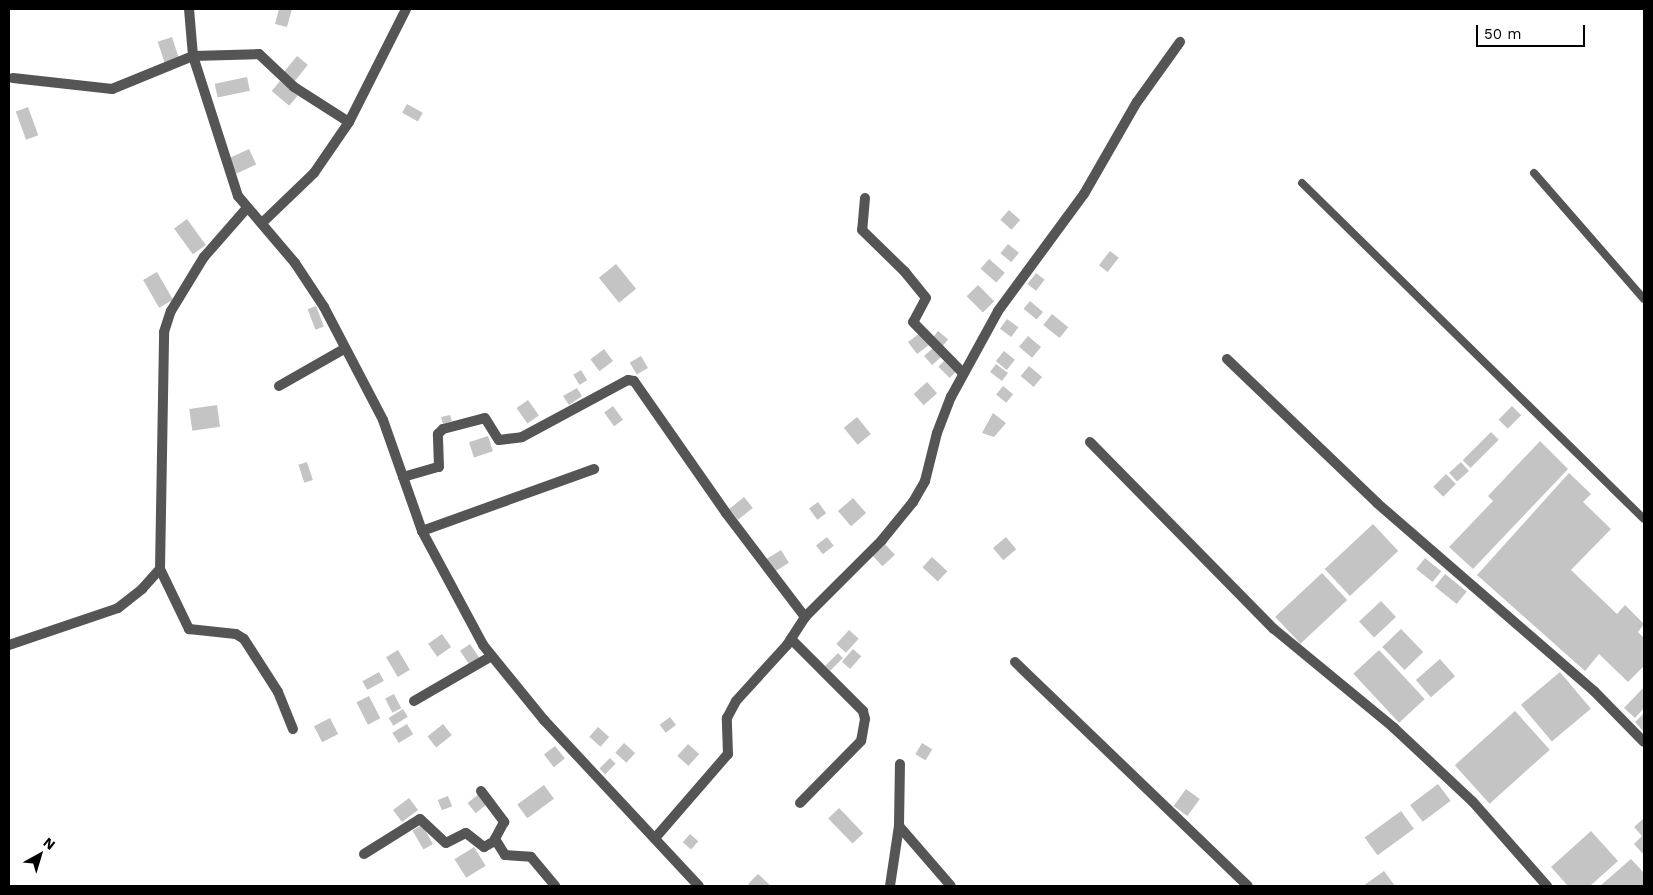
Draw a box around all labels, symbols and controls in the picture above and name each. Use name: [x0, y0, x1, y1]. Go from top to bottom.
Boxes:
scale bar: [1478, 15, 1587, 47]
text: 50 m: [1484, 25, 1521, 43]
north arrow: [15, 830, 65, 880]
text: N: [40, 834, 59, 853]

